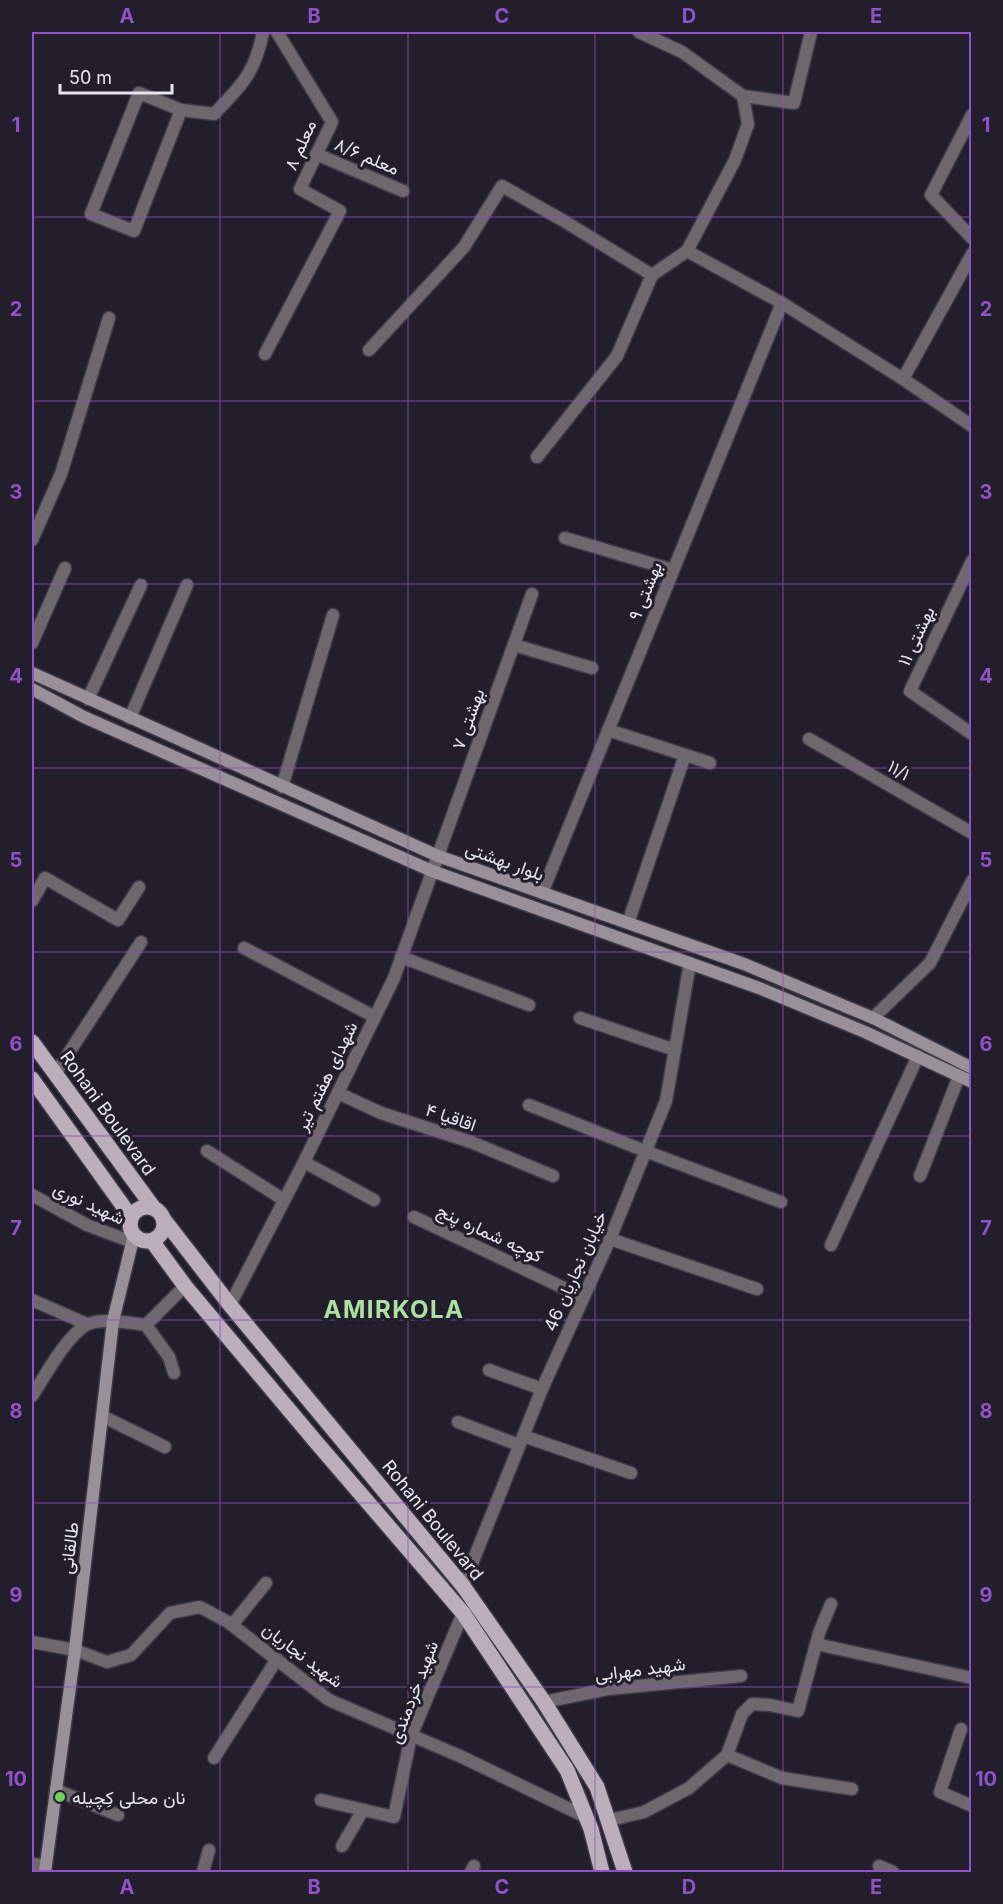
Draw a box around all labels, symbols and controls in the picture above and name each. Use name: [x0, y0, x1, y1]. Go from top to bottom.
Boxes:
text: A: [120, 4, 135, 28]
text: B: [307, 4, 321, 28]
text: C: [495, 4, 509, 28]
text: D: [682, 4, 696, 28]
text: E: [870, 4, 882, 28]
scale bar: [60, 57, 172, 95]
text: 50 m: [69, 67, 112, 88]
text: 1: [12, 113, 20, 137]
text: 1: [982, 113, 990, 137]
street label: معلم ۸: [280, 117, 322, 174]
street label: معلم ۸/۶: [331, 133, 402, 181]
text: 2: [10, 297, 22, 321]
text: 2: [980, 297, 992, 321]
text: 3: [10, 480, 22, 504]
text: 3: [980, 480, 992, 504]
street label: بهشتی ۹: [624, 559, 667, 624]
street label: بهشتی ۱۱: [893, 603, 940, 669]
text: 4: [9, 664, 23, 688]
text: 4: [979, 664, 993, 688]
street label: بهشتی ۷: [447, 686, 490, 753]
street label: ۱۱/۱: [884, 755, 914, 785]
street label: بلوار بهشتی: [463, 837, 547, 886]
text: 5: [10, 848, 22, 872]
text: 5: [980, 848, 992, 872]
street label: شهدای هفتم تیر: [290, 1018, 363, 1136]
text: 6: [10, 1032, 23, 1056]
text: 6: [980, 1032, 993, 1056]
street label: Rohani Boulevard: [56, 1047, 160, 1179]
street label: اقاقیا ۴: [423, 1099, 479, 1135]
street label: شهید نوری: [50, 1177, 128, 1230]
street label: کوچه شماره پنج: [433, 1199, 546, 1268]
street label: خیابان نجاریان 46: [539, 1208, 612, 1335]
text: 7: [10, 1216, 22, 1240]
text: 7: [980, 1216, 992, 1240]
district label: AMIRKOLA: [323, 1295, 465, 1324]
text: 8: [9, 1399, 23, 1423]
text: 8: [979, 1399, 993, 1423]
street label: Rohani Boulevard: [378, 1456, 488, 1584]
street label: طالقانی: [55, 1521, 84, 1575]
text: 9: [10, 1583, 23, 1607]
text: 9: [980, 1583, 993, 1607]
street label: شهید نجاریان: [258, 1618, 347, 1693]
street label: شهید خردمندی: [384, 1638, 443, 1747]
street label: شهید مهرابی: [593, 1653, 687, 1686]
text: 10: [5, 1767, 27, 1791]
text: 10: [975, 1767, 997, 1791]
place label: نان محلی کِچیله: [72, 1787, 185, 1810]
marker: نان محلی کِچیله: [53, 1790, 67, 1804]
text: A: [120, 1875, 135, 1899]
text: B: [307, 1875, 321, 1899]
text: C: [495, 1875, 509, 1899]
text: D: [682, 1875, 696, 1899]
text: E: [870, 1875, 882, 1899]

